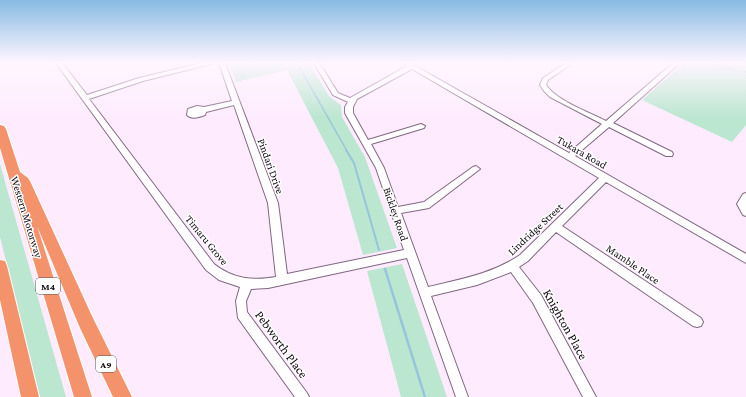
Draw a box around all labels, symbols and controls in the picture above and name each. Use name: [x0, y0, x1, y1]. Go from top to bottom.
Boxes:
street label: Tukara Road: [555, 133, 609, 171]
street label: Pindari Drive: [255, 137, 287, 195]
street label: Western Motorway: [8, 175, 45, 260]
street label: Bickley Road: [380, 186, 411, 243]
street label: Lindridge Street: [505, 200, 566, 258]
street label: Timaru Grove: [183, 213, 231, 267]
street label: Mamble Place: [604, 242, 662, 286]
road number: M4: [36, 278, 60, 294]
street label: Knighton Place: [540, 286, 591, 362]
street label: Pebworth Place: [252, 308, 311, 381]
road number: A9: [96, 356, 116, 372]

